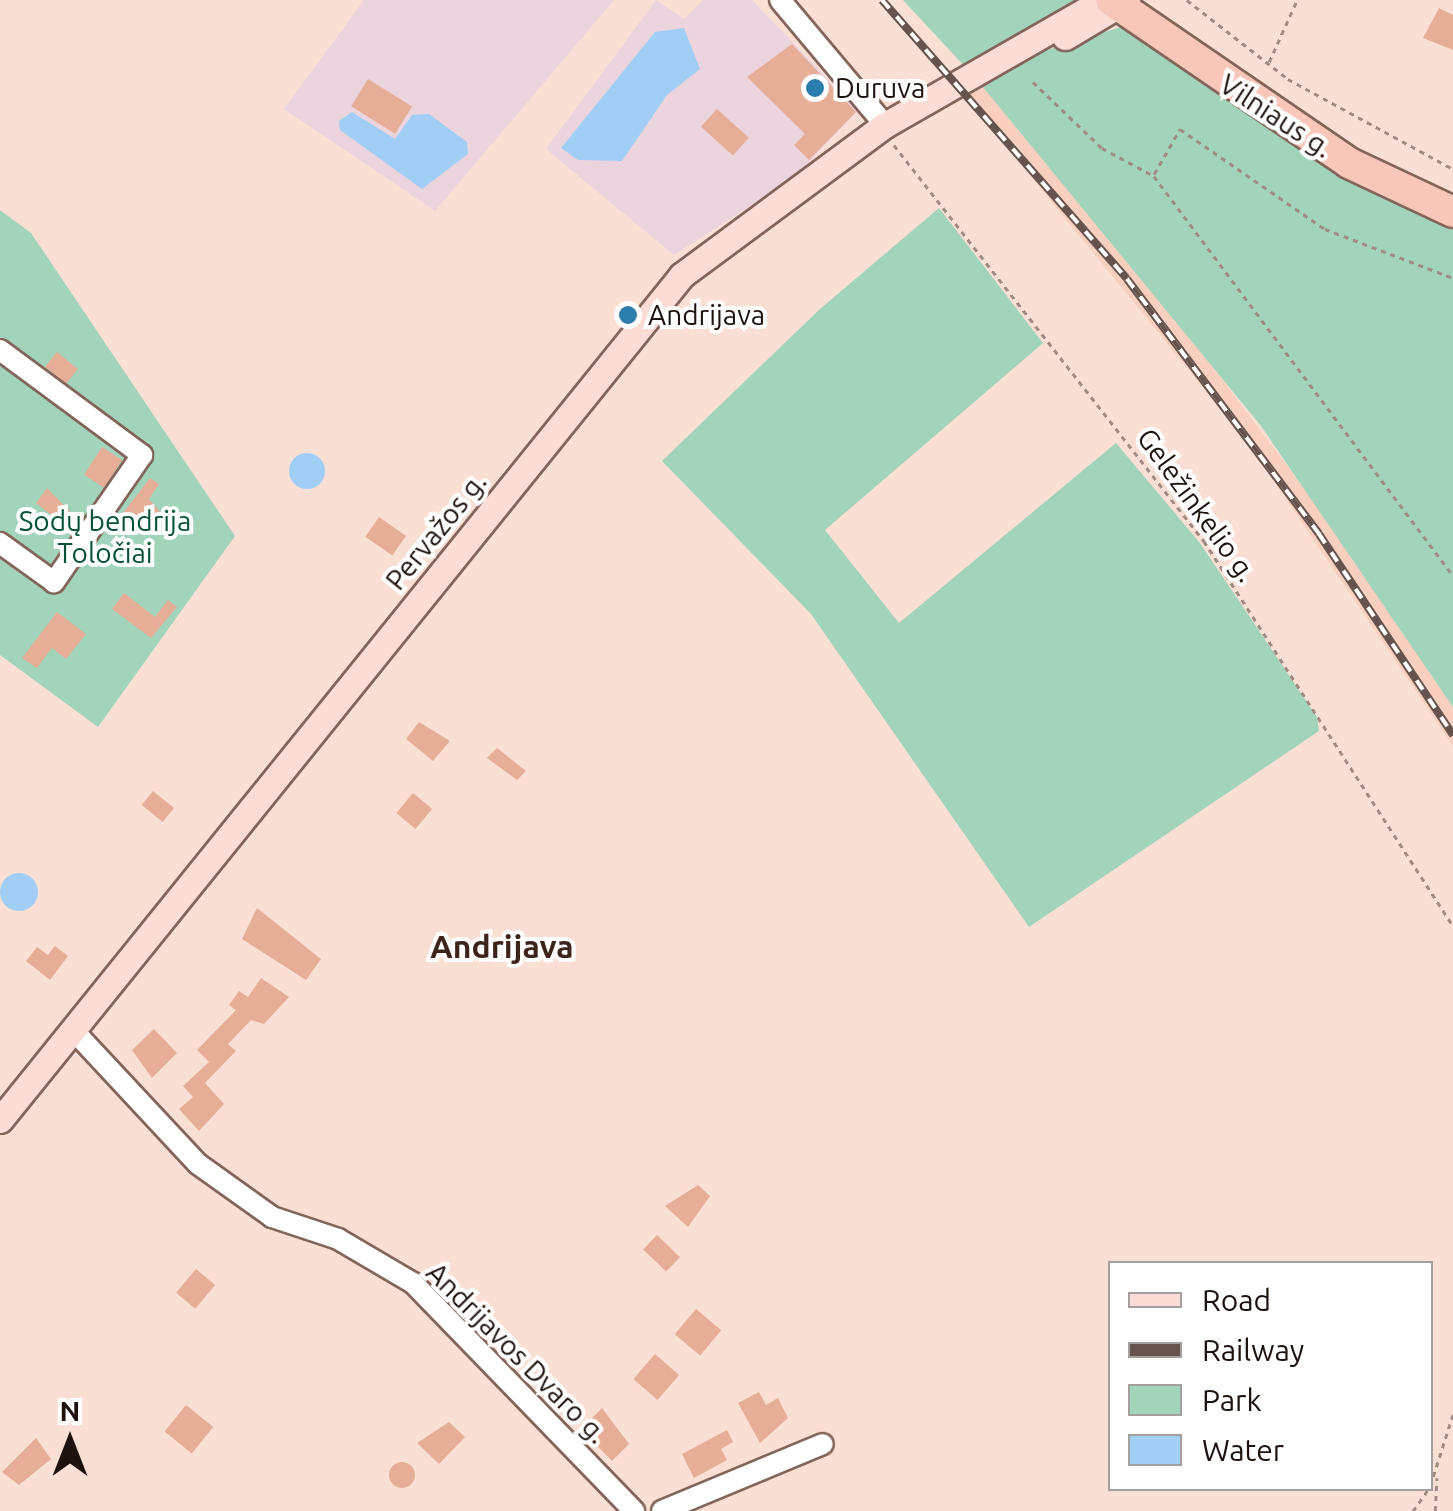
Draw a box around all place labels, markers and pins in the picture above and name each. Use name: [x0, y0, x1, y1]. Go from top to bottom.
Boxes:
place label: Duruva: [835, 71, 925, 105]
marker: Duruva: [804, 77, 826, 99]
place label: Andrijava: [648, 298, 765, 332]
marker: Andrijava: [617, 304, 639, 326]

